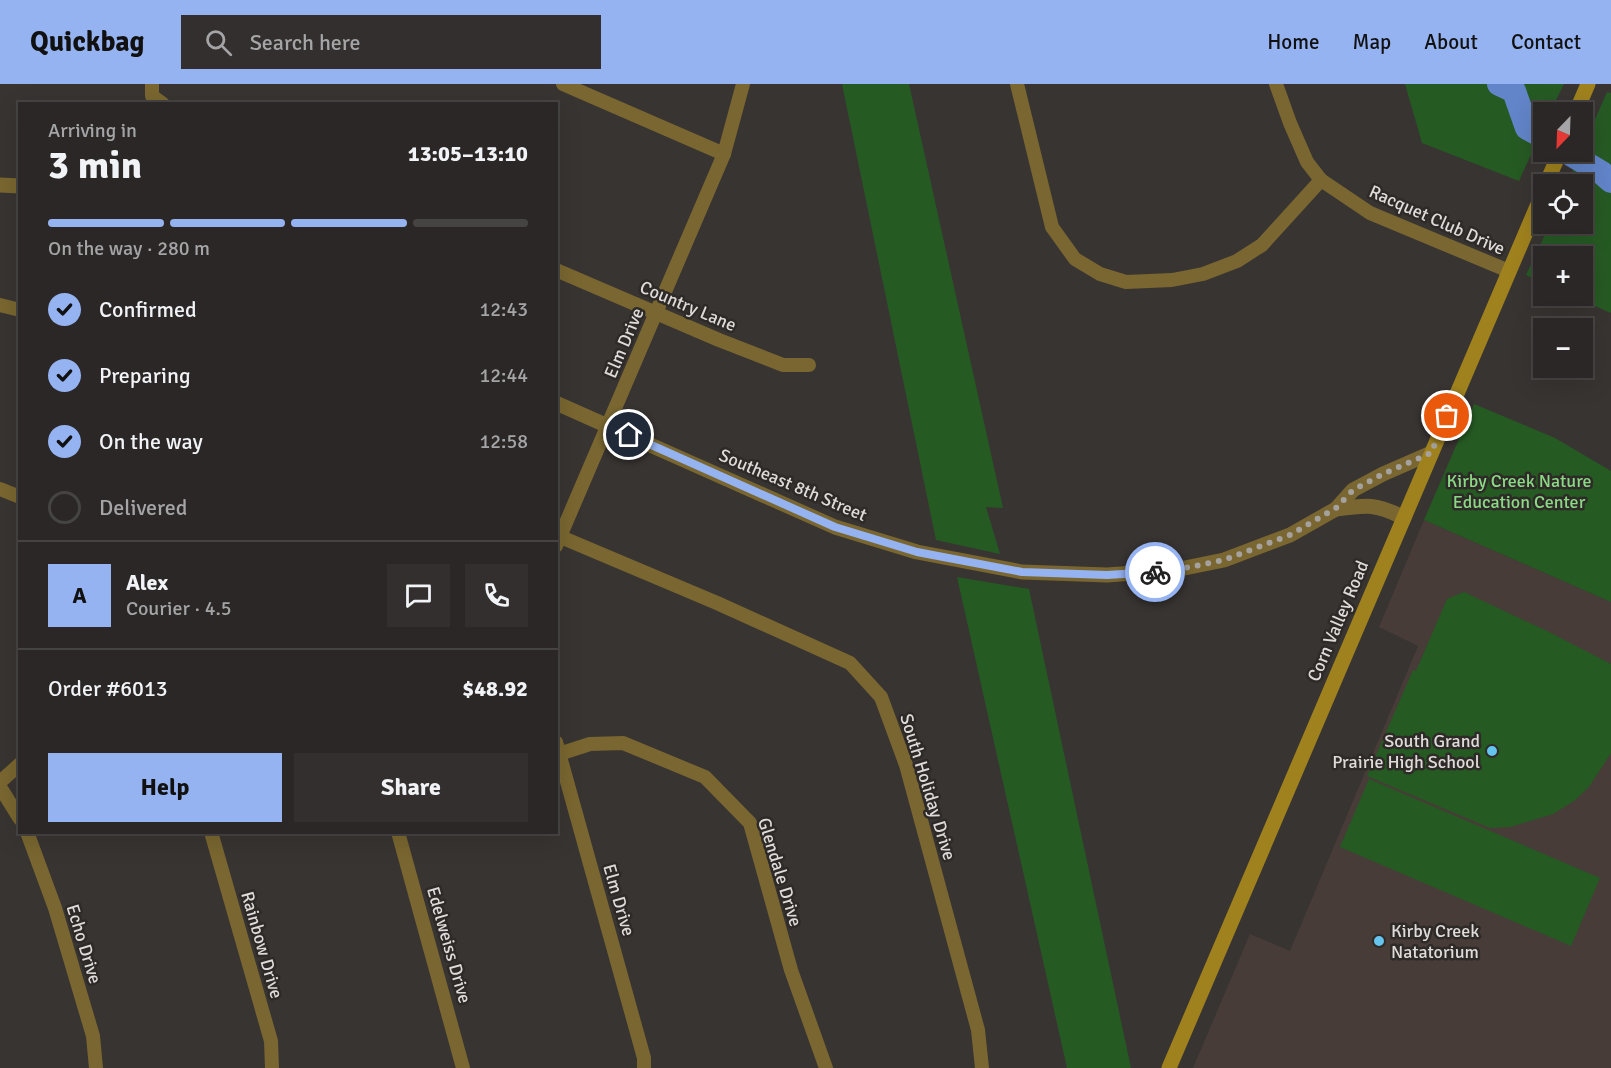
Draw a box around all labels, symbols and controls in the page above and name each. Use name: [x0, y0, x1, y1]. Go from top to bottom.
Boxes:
search box: [181, 15, 601, 69]
text: Quickbag: [30, 25, 145, 59]
icon: search: [202, 26, 235, 59]
text: Search here: [250, 29, 361, 56]
text: Home: [1267, 29, 1320, 55]
text: Map: [1353, 29, 1391, 55]
text: About: [1424, 29, 1478, 55]
text: Contact: [1511, 29, 1581, 55]
north arrow: [1533, 102, 1593, 162]
map controls: [1533, 102, 1593, 378]
text: Arriving in: [48, 118, 137, 143]
text: 13:05–13:10: [408, 140, 528, 167]
text: 3 min: [48, 141, 142, 189]
button: locate: [1533, 174, 1593, 234]
street label: Racquet Club Drive: [1366, 180, 1508, 260]
text: On the way · 280 m: [48, 236, 210, 261]
button: +: [1533, 246, 1593, 306]
street label: Country Lane: [636, 276, 740, 336]
icon: check: [48, 293, 81, 326]
text: Confirmed: [99, 296, 197, 323]
text: 12:43: [479, 297, 528, 322]
street label: Elm Drive: [599, 305, 649, 381]
button: −: [1533, 318, 1593, 378]
icon: check: [48, 359, 81, 392]
text: Preparing: [99, 362, 191, 389]
text: 12:44: [479, 363, 528, 388]
pin: [1421, 390, 1472, 441]
icon: bag: [1430, 399, 1463, 432]
pin: [603, 409, 654, 460]
icon: home: [612, 418, 645, 451]
icon: check: [48, 425, 81, 458]
text: On the way: [99, 428, 203, 455]
text: 12:58: [479, 429, 528, 454]
street label: Southeast 8th Street: [716, 444, 870, 526]
park label: Kirby Creek Nature Education Center: [1447, 470, 1591, 513]
text: Delivered: [99, 494, 187, 521]
courier: [1125, 542, 1185, 602]
icon: bike: [1139, 556, 1172, 589]
street label: Corn Valley Road: [1303, 557, 1373, 685]
button: chat: [387, 564, 450, 627]
button: phone: [465, 564, 528, 627]
text: Alex: [126, 569, 168, 596]
text: A: [72, 582, 87, 609]
text: Courier · 4.5: [126, 596, 232, 621]
text: Order #6013: [48, 675, 168, 702]
text: $48.92: [462, 675, 528, 702]
street label: South Holiday Drive: [895, 711, 961, 863]
place label: South Grand Prairie High School: [1332, 730, 1480, 773]
marker: South Grand Prairie High School: [1485, 744, 1499, 758]
button: Help: [48, 753, 282, 822]
button: Share: [294, 753, 528, 822]
street label: Glendale Drive: [753, 815, 807, 929]
street label: Elm Drive: [598, 861, 640, 939]
street label: Edelweiss Drive: [422, 884, 476, 1006]
street label: Rainbow Drive: [236, 889, 288, 1001]
street label: Echo Drive: [62, 902, 106, 986]
place label: Kirby Creek Natatorium: [1391, 920, 1479, 963]
marker: Kirby Creek Natatorium: [1372, 934, 1386, 948]

